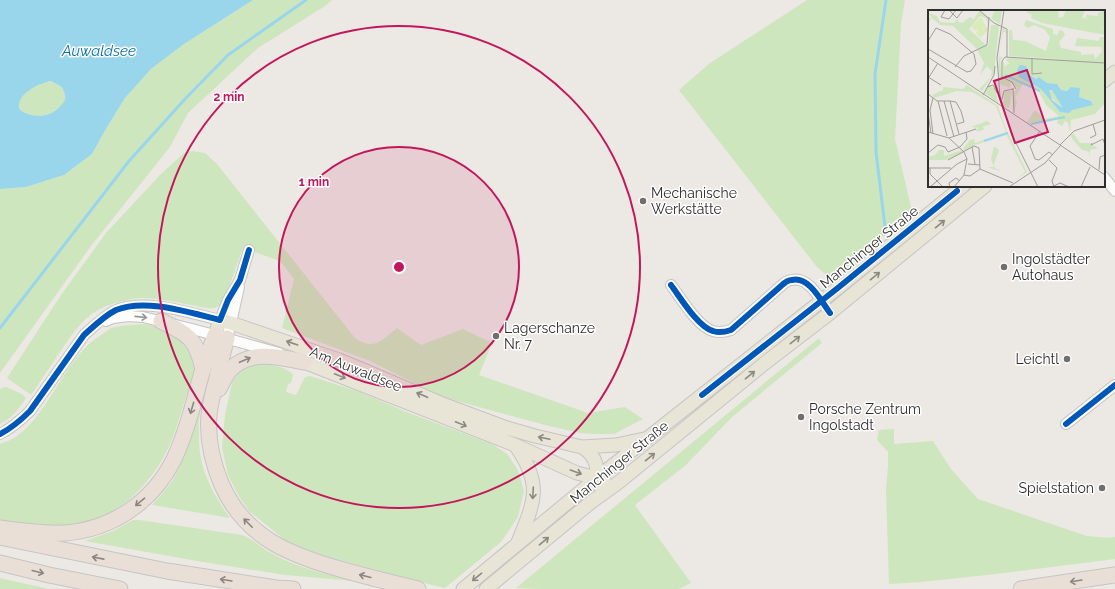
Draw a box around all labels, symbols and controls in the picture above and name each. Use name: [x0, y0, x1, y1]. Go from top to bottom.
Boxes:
inset map: [928, 10, 1105, 187]
water label: Auwaldsee: [61, 42, 136, 60]
text: 2 min: [213, 90, 245, 104]
text: 1 min: [299, 175, 329, 189]
place label: Mechanische Werkstätte: [651, 185, 737, 217]
marker: Mechanische Werkstätte: [638, 196, 648, 206]
street label: Manchinger Straße: [817, 203, 921, 291]
one-way arrow: [934, 219, 945, 228]
place label: Ingolstädter Autohaus: [1012, 251, 1090, 283]
centre of rings: [392, 260, 406, 274]
marker: Ingolstädter Autohaus: [999, 262, 1009, 272]
one-way arrow: [870, 271, 881, 280]
one-way arrow: [134, 313, 147, 321]
place label: Lagerschanze Nr. 7: [504, 320, 595, 352]
marker: Lagerschanze Nr. 7: [491, 331, 501, 341]
one-way arrow: [790, 335, 801, 344]
one-way arrow: [286, 339, 298, 347]
street label: Am Auwaldsee: [308, 343, 404, 395]
place label: Leichtl: [1015, 351, 1059, 367]
marker: Leichtl: [1062, 354, 1072, 364]
one-way arrow: [239, 356, 251, 364]
one-way arrow: [745, 371, 756, 380]
one-way arrow: [333, 372, 345, 380]
one-way arrow: [416, 391, 428, 399]
one-way arrow: [188, 401, 195, 414]
place label: Porsche Zentrum Ingolstadt: [809, 401, 921, 433]
marker: Porsche Zentrum Ingolstadt: [796, 412, 806, 422]
street label: Manchinger Straße: [567, 418, 671, 506]
one-way arrow: [454, 420, 466, 428]
one-way arrow: [538, 434, 551, 442]
one-way arrow: [644, 453, 655, 462]
one-way arrow: [570, 468, 582, 476]
place label: Spielstation: [1019, 480, 1094, 496]
marker: Spielstation: [1097, 483, 1107, 493]
one-way arrow: [529, 486, 537, 499]
one-way arrow: [135, 498, 146, 507]
one-way arrow: [243, 518, 253, 528]
one-way arrow: [539, 537, 549, 546]
one-way arrow: [92, 553, 105, 561]
one-way arrow: [31, 569, 44, 576]
one-way arrow: [359, 572, 372, 579]
one-way arrow: [472, 573, 483, 581]
one-way arrow: [220, 576, 233, 584]
one-way arrow: [1070, 577, 1083, 585]

